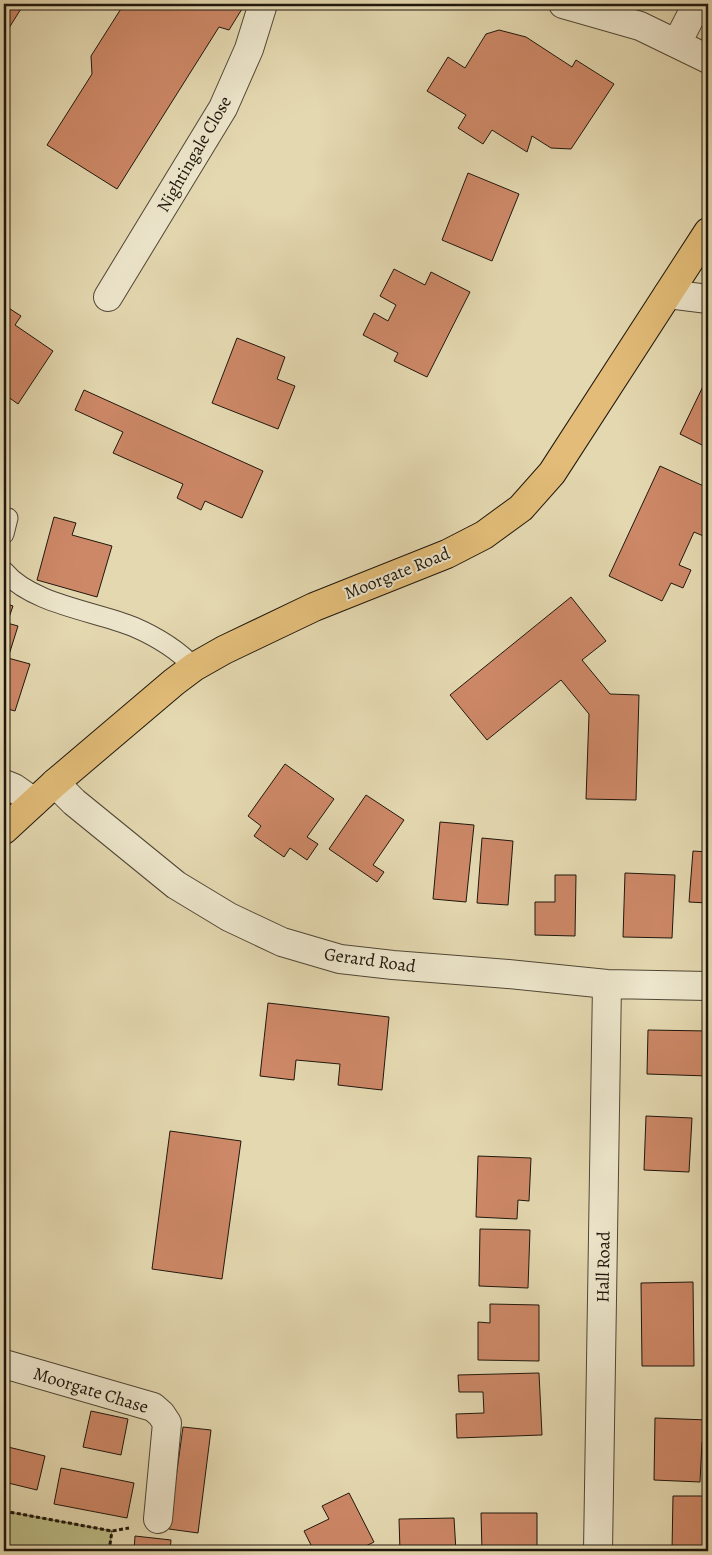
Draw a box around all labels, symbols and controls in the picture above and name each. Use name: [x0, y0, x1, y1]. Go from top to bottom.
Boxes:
street label: Nightingale Close: [151, 92, 237, 216]
street label: Moorgate Road: [341, 541, 454, 605]
street label: Gerard Road: [323, 942, 418, 978]
street label: Hall Road: [590, 1231, 616, 1303]
street label: Moorgate Chase: [31, 1361, 151, 1419]

